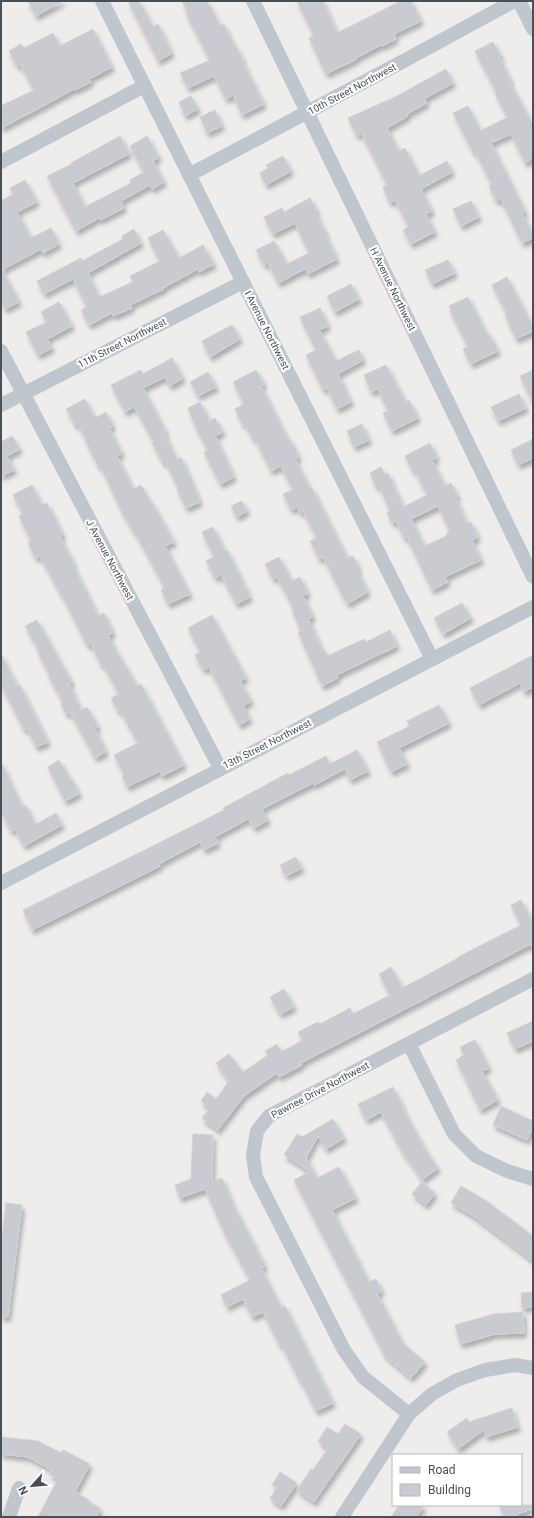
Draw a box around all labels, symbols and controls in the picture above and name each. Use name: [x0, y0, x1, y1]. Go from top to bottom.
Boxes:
street label: 10th Street Northwest: [306, 61, 398, 117]
street label: H Avenue Northwest: [368, 246, 418, 332]
street label: I Avenue Northwest: [242, 289, 292, 371]
street label: 11th Street Northwest: [76, 316, 168, 370]
street label: J Avenue Northwest: [84, 518, 136, 602]
street label: 13th Street Northwest: [221, 717, 313, 771]
street label: Pawnee Drive Northwest: [269, 1059, 371, 1121]
legend: [392, 1454, 522, 1506]
text: Road: [428, 1463, 456, 1477]
north arrow: [12, 1466, 52, 1506]
text: Building: [428, 1483, 471, 1497]
text: N: [16, 1484, 31, 1497]

